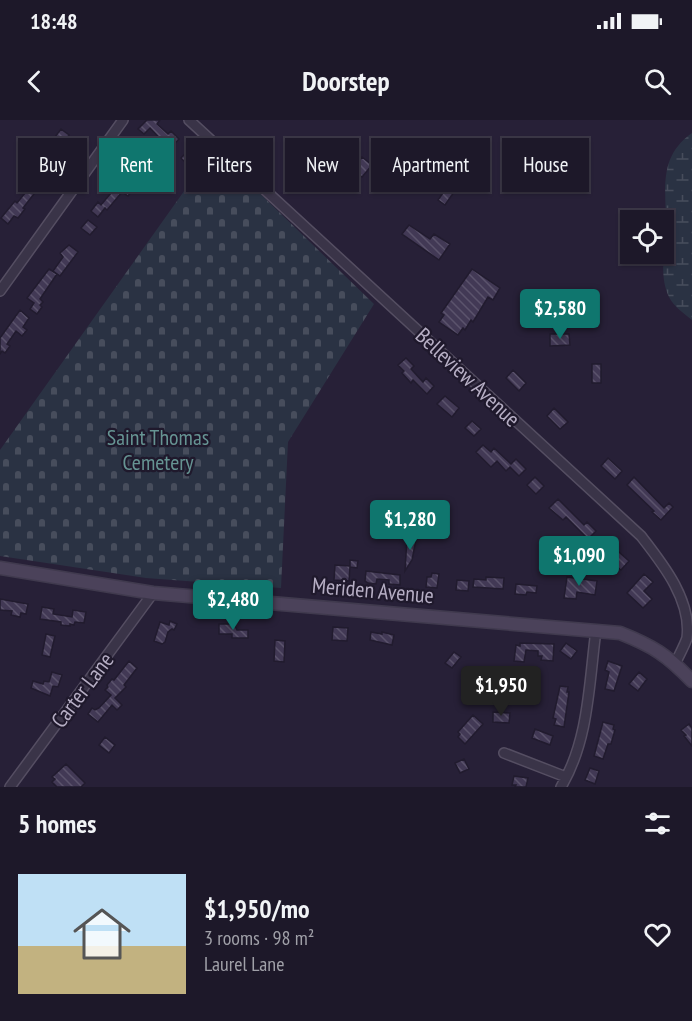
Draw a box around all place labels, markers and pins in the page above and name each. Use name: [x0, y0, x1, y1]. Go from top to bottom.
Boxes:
pin: $2,580: [511, 289, 609, 340]
pin: $1,280: [361, 500, 459, 551]
pin: $1,090: [530, 536, 628, 587]
pin: $2,480: [184, 580, 282, 631]
pin: $1,950: [452, 666, 550, 717]

